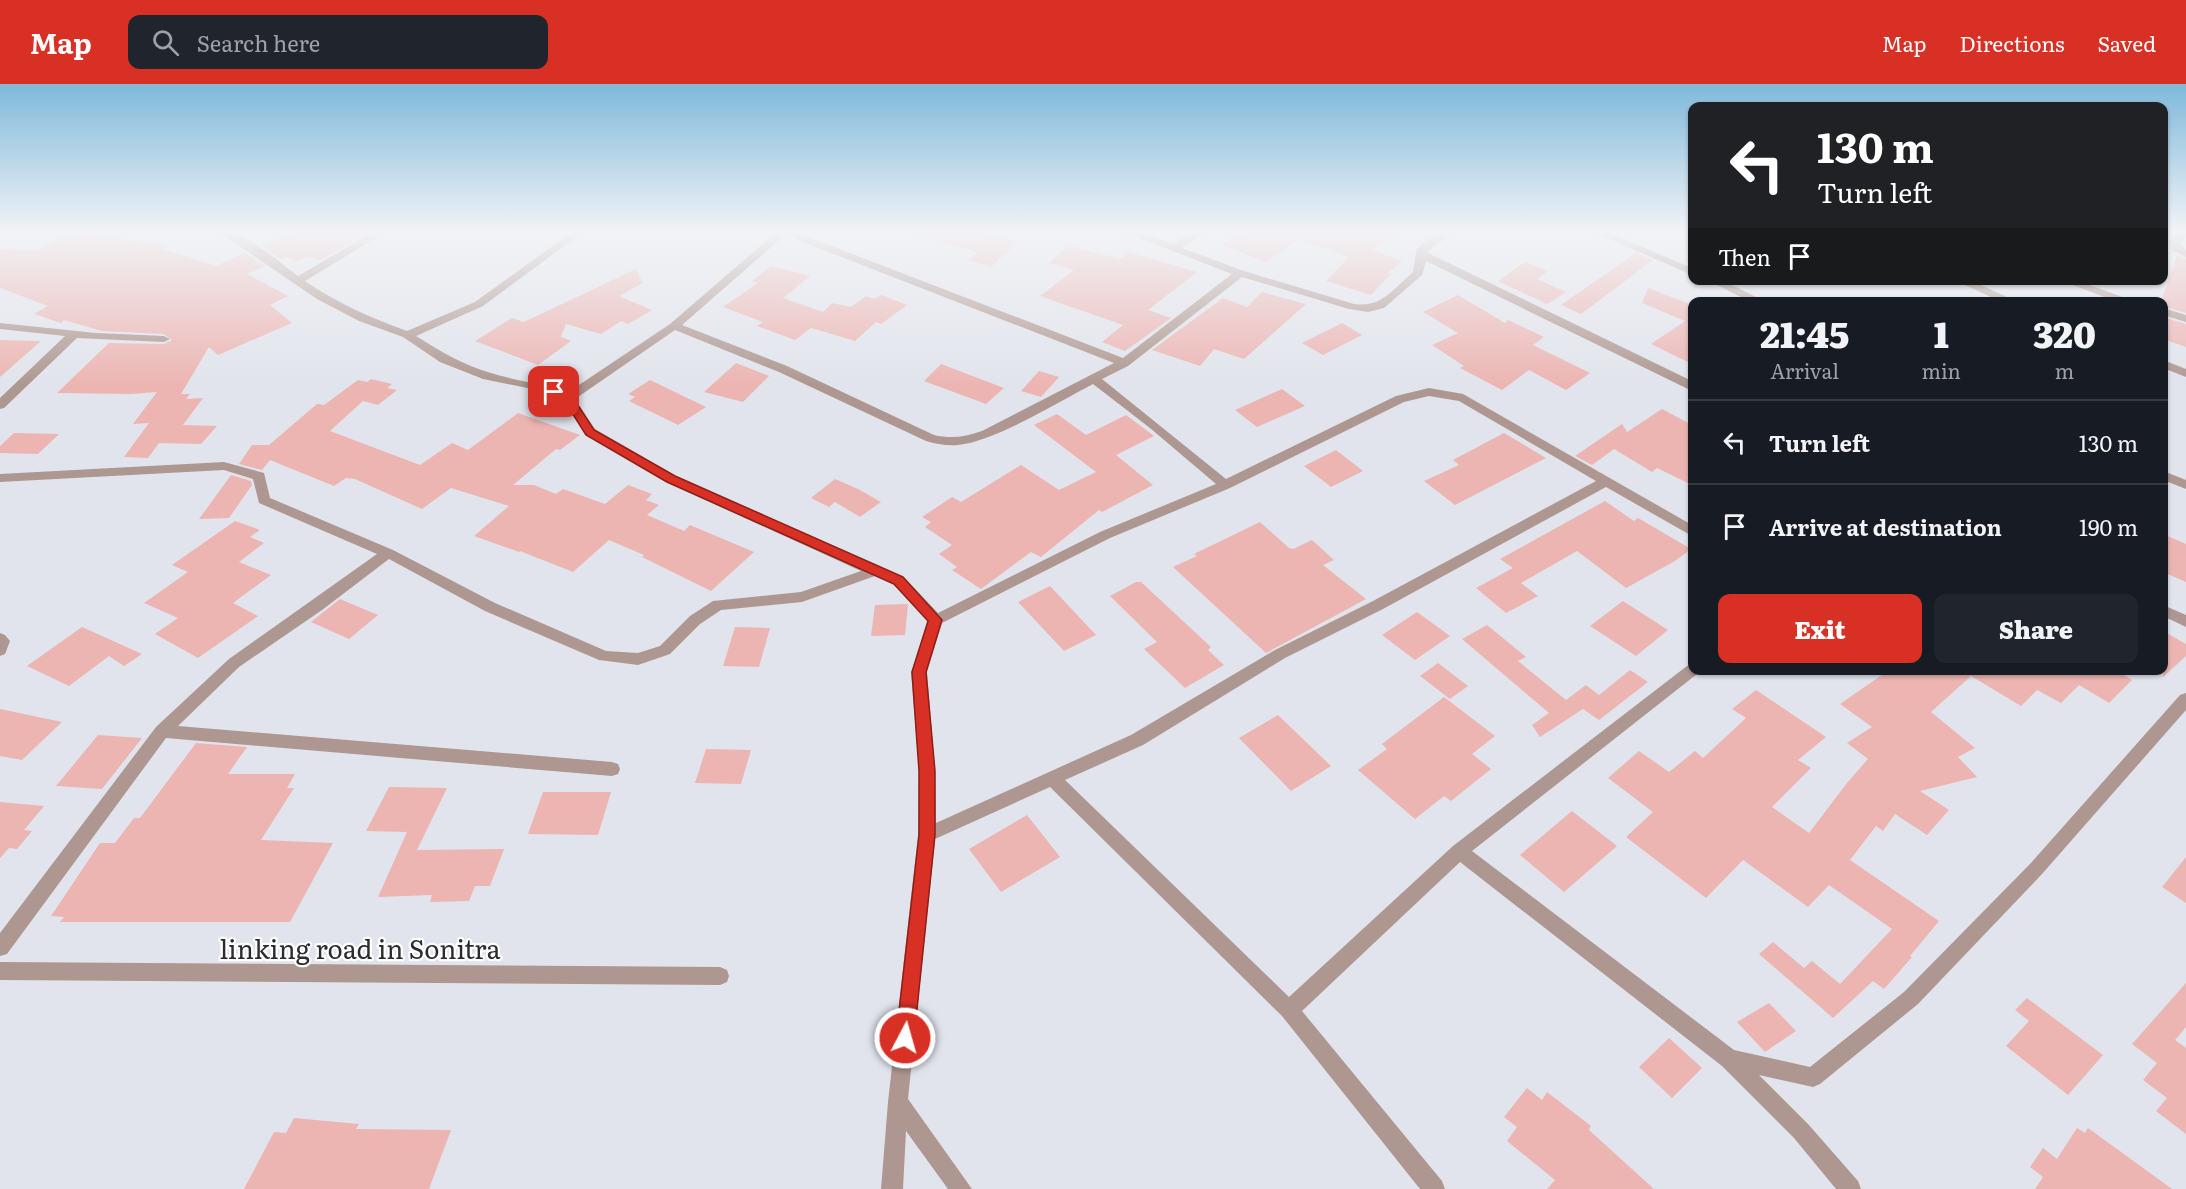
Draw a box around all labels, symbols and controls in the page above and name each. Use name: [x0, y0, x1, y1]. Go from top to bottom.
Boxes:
search box: [128, 15, 548, 69]
text: Map: [30, 21, 92, 63]
icon: search: [149, 26, 182, 59]
text: Search here: [197, 26, 320, 59]
text: Map: [1882, 27, 1927, 58]
text: Directions: [1960, 27, 2065, 58]
text: Saved: [2098, 27, 2156, 58]
text: 130 m: [1817, 114, 1934, 176]
icon: left: [1718, 126, 1796, 204]
text: Turn left: [1817, 171, 1932, 211]
text: Then: [1718, 240, 1771, 273]
icon: arrive: [1783, 240, 1816, 273]
text: 21:45: [1760, 306, 1849, 359]
text: 1: [1934, 306, 1949, 359]
text: 320: [2033, 306, 2096, 359]
text: Arrival: [1771, 355, 1839, 385]
text: min: [1922, 355, 1961, 385]
text: m: [2055, 355, 2074, 385]
pin: [528, 366, 579, 417]
icon: arrive: [537, 375, 570, 408]
icon: left: [1718, 426, 1751, 459]
text: Turn left: [1769, 426, 1870, 459]
text: 130 m: [2079, 426, 2138, 459]
icon: arrive: [1718, 510, 1751, 543]
text: Arrive at destination: [1769, 510, 2002, 543]
text: 190 m: [2079, 510, 2138, 543]
button: Exit: [1718, 594, 1922, 663]
button: Share: [1934, 594, 2138, 663]
street label: linking road in Sonitra: [219, 928, 501, 967]
position arrow: [873, 1006, 937, 1070]

